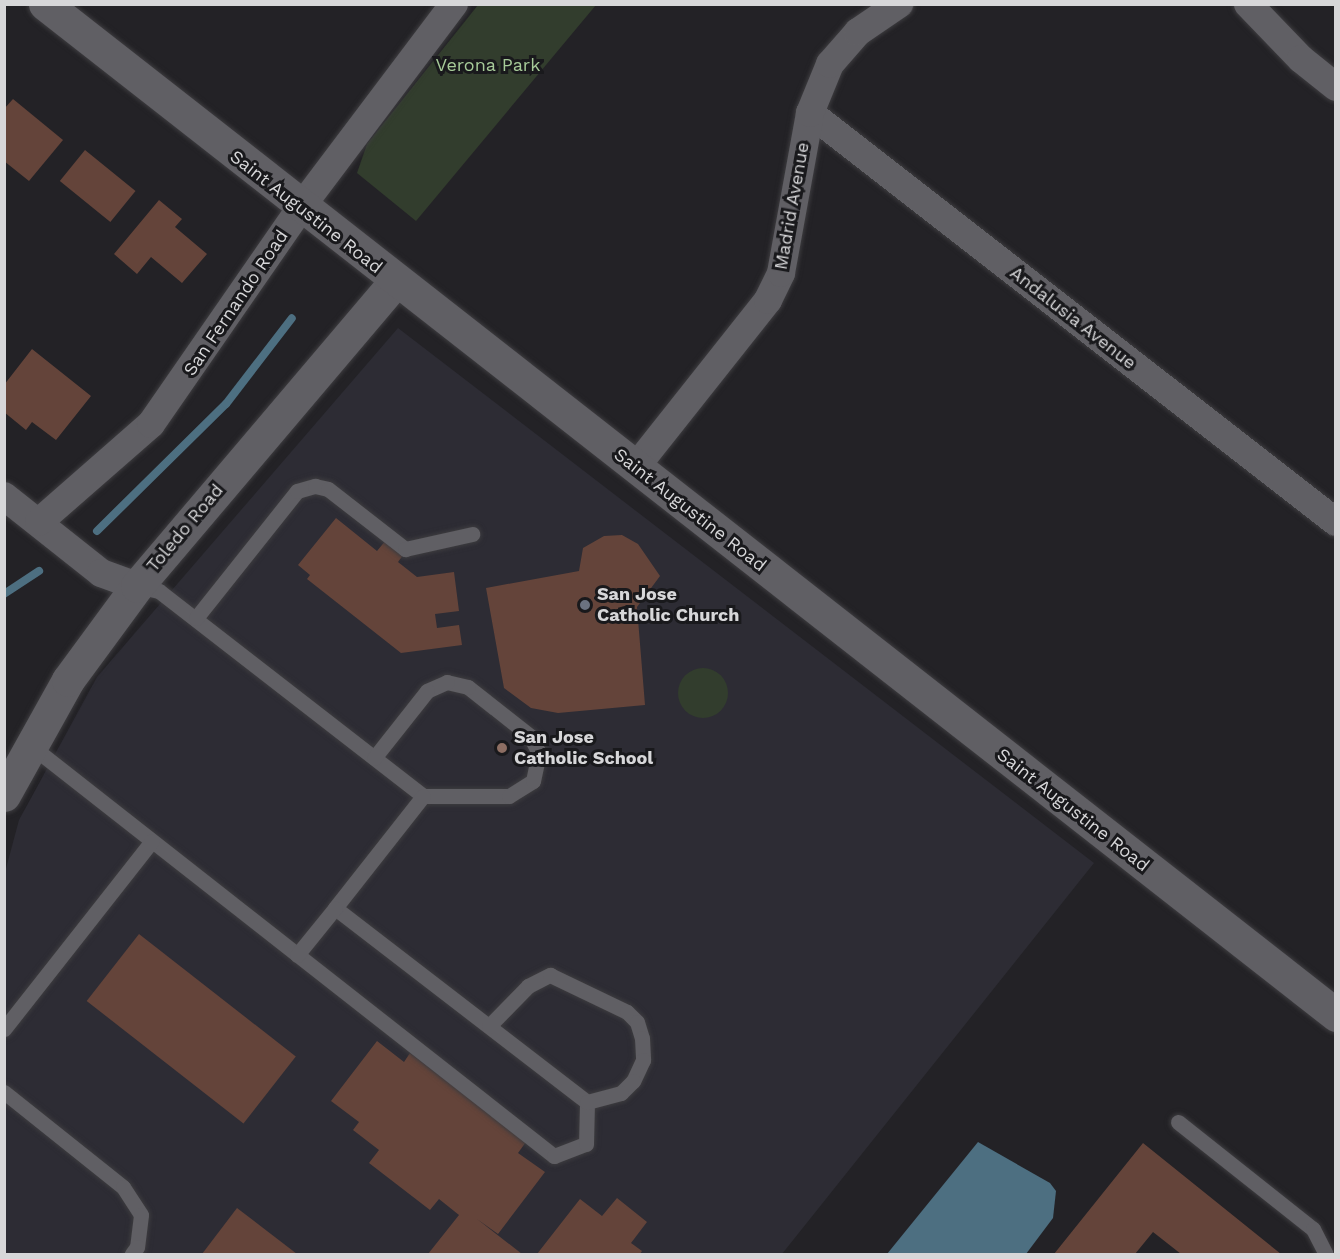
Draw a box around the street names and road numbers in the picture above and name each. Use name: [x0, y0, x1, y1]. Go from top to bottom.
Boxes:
street label: Madrid Avenue: [770, 140, 814, 272]
street label: Saint Augustine Road: [225, 146, 387, 278]
street label: San Fernando Road: [179, 226, 293, 380]
street label: Andalusia Avenue: [1005, 262, 1141, 374]
street label: Saint Augustine Road: [609, 444, 771, 576]
street label: Toledo Road: [142, 480, 228, 576]
street label: Saint Augustine Road: [992, 744, 1154, 876]

